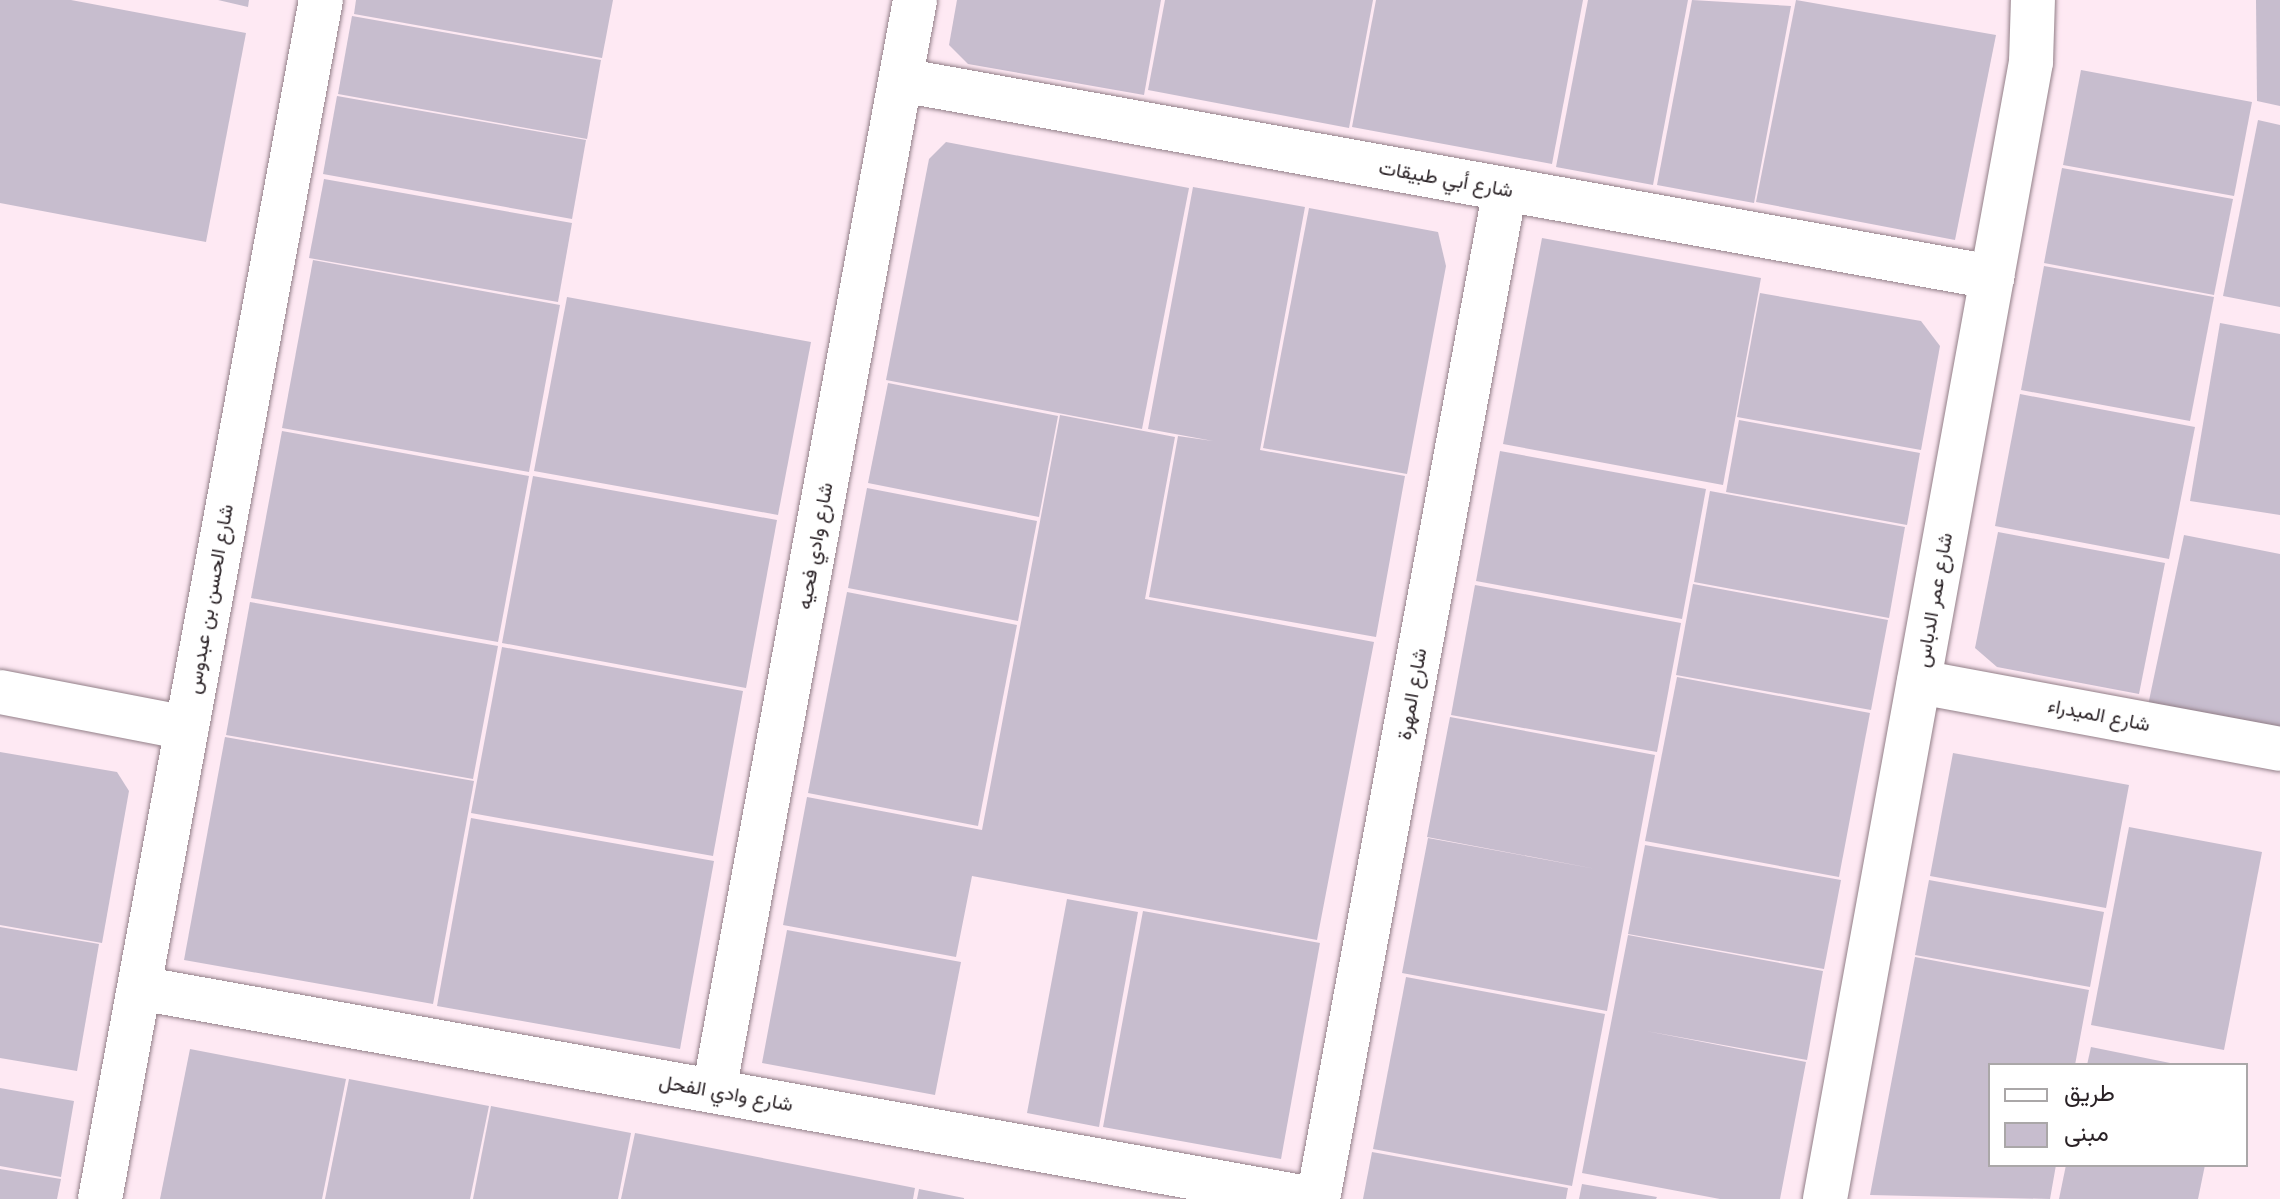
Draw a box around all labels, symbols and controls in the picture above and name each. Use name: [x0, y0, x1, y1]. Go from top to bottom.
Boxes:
street label: شارع أبي طبيقات: [1377, 155, 1515, 203]
street label: شارع وادي فحيه: [792, 481, 838, 611]
street label: شارع الحسن بن عبدوس: [181, 502, 239, 696]
street label: شارع عمر الدباس: [1910, 531, 1958, 669]
street label: شارع المهرة: [1392, 646, 1432, 742]
street label: شارع الميدراء: [2046, 693, 2152, 737]
legend: [1988, 1063, 2248, 1167]
street label: شارع وادي الفحل: [657, 1069, 795, 1117]
text: طريق: [2064, 1079, 2115, 1107]
text: مبنى: [2064, 1119, 2109, 1147]

